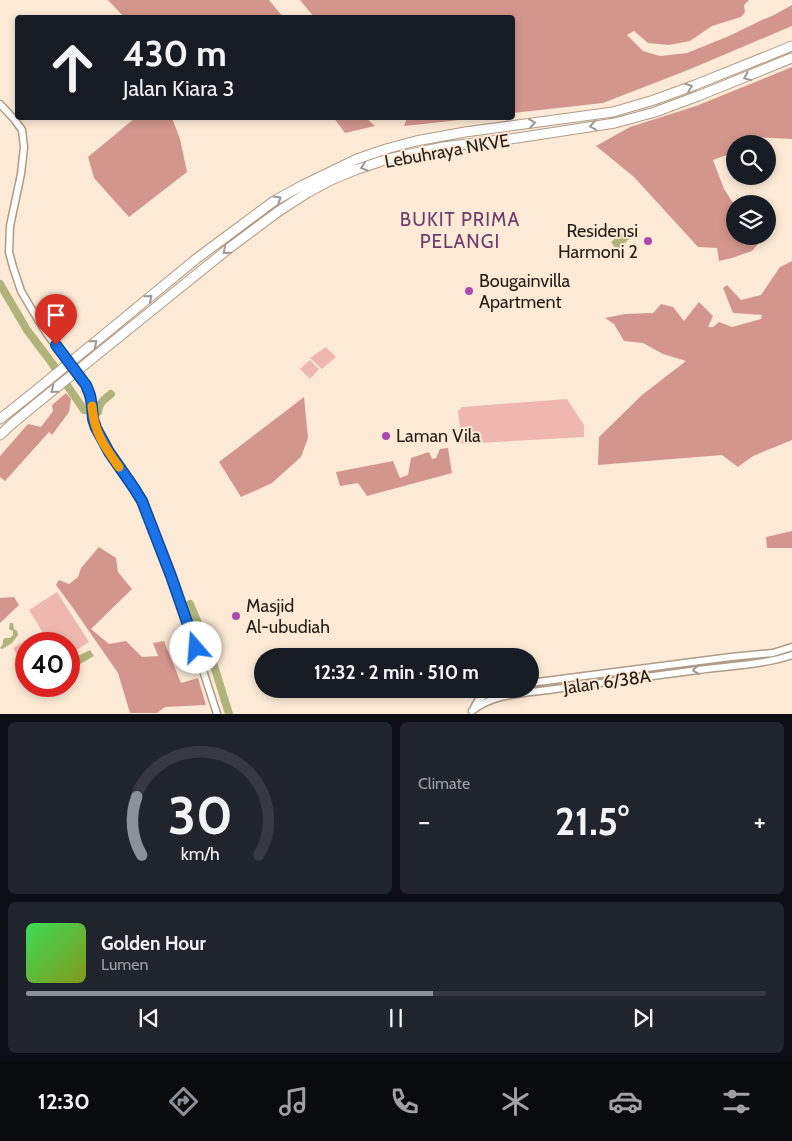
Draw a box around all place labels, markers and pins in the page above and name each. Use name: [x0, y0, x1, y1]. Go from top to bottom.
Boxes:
place label: Residensi Harmoni 2: [558, 220, 638, 263]
marker: Residensi Harmoni 2: [642, 235, 654, 247]
place label: Bougainvilla Apartment: [479, 270, 570, 313]
marker: Bougainvilla Apartment: [463, 285, 475, 297]
pin: [35, 294, 77, 345]
place label: Laman Vila: [396, 425, 481, 447]
marker: Laman Vila: [380, 430, 392, 442]
place label: Masjid Al-ubudiah: [246, 595, 330, 638]
marker: Masjid Al-ubudiah: [230, 610, 242, 622]

